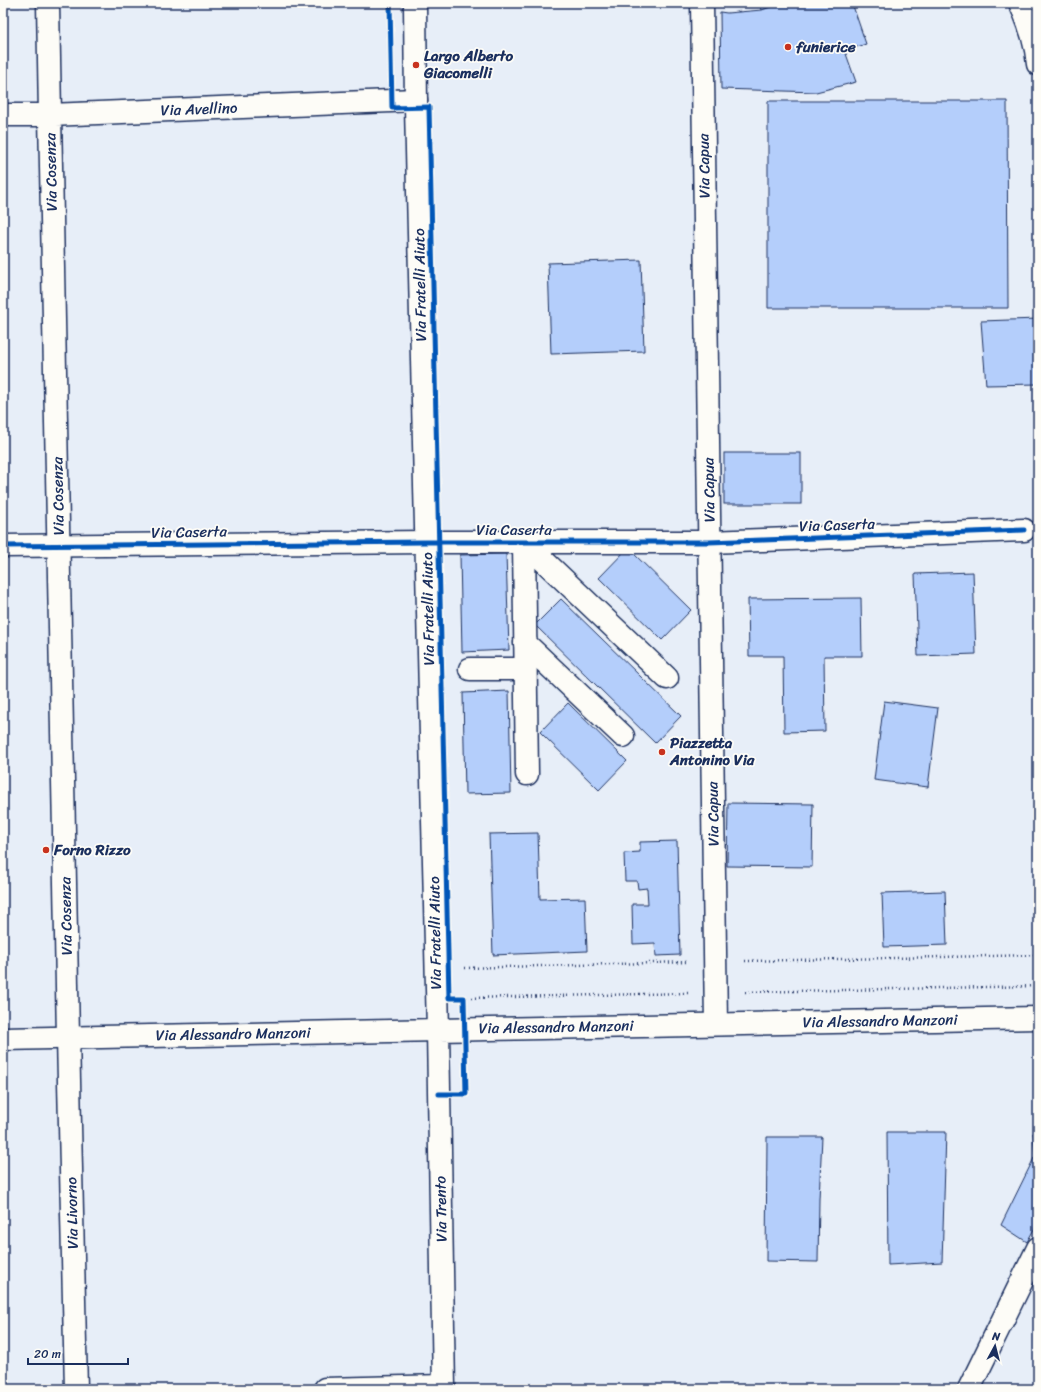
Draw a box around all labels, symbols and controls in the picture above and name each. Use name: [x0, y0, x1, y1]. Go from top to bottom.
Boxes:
place label: funierice: [796, 34, 856, 60]
marker: funierice: [783, 42, 793, 52]
place label: Largo Alberto Giacomelli: [423, 43, 513, 86]
marker: Largo Alberto Giacomelli: [411, 60, 421, 70]
street label: Via Avellino: [160, 95, 238, 123]
street label: Via Cosenza: [37, 132, 65, 212]
street label: Via Capua: [690, 133, 718, 199]
street label: Via Fratelli Aiuto: [406, 228, 434, 342]
street label: Via Cosenza: [44, 456, 72, 536]
street label: Via Capua: [695, 457, 723, 523]
street label: Via Caserta: [799, 511, 876, 539]
street label: Via Caserta: [476, 517, 552, 543]
street label: Via Caserta: [151, 518, 228, 546]
street label: Via Fratelli Aiuto: [414, 552, 442, 666]
place label: Piazzetta Antonino Via: [669, 730, 755, 773]
marker: Piazzetta Antonino Via: [657, 747, 667, 757]
street label: Via Capua: [699, 781, 727, 847]
place label: Forno Rizzo: [53, 837, 131, 863]
marker: Forno Rizzo: [41, 845, 51, 855]
street label: Via Cosenza: [52, 876, 80, 956]
street label: Via Fratelli Aiuto: [421, 876, 449, 990]
street label: Via Alessandro Manzoni: [802, 1007, 959, 1035]
street label: Via Alessandro Manzoni: [478, 1013, 635, 1041]
street label: Via Alessandro Manzoni: [155, 1020, 312, 1048]
street label: Via Trento: [427, 1175, 455, 1242]
street label: Via Livorno: [58, 1176, 86, 1249]
north arrow: [975, 1326, 1015, 1366]
text: N: [990, 1327, 1001, 1347]
scale bar: [28, 1340, 128, 1366]
text: 20 m: [34, 1343, 61, 1365]

